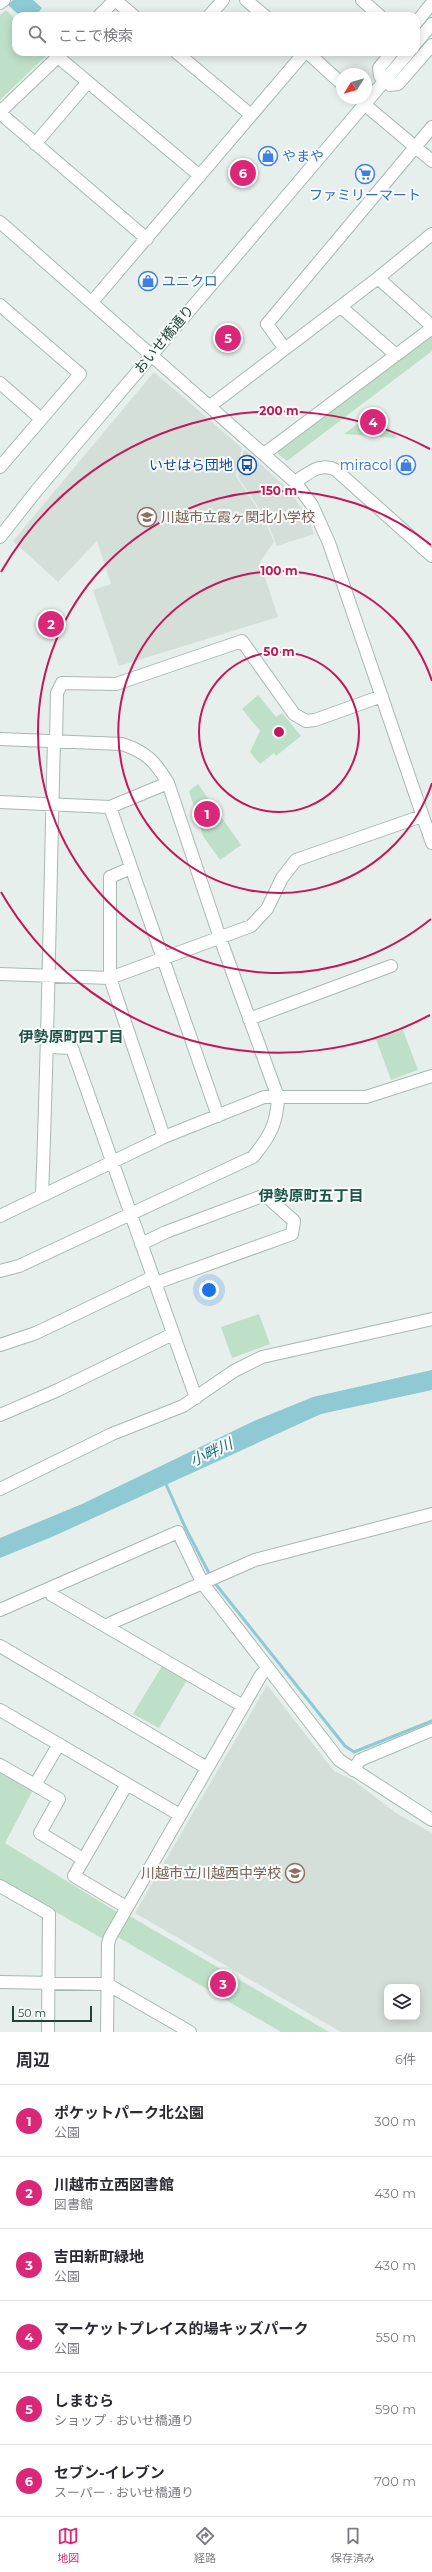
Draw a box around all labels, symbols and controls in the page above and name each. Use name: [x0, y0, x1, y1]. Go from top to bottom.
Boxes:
search box: [12, 12, 420, 56]
icon: search: [26, 23, 48, 45]
text: ここで検索: [58, 26, 133, 45]
north arrow: [336, 68, 372, 104]
shop icon: やまや: [257, 145, 279, 167]
place label: やまや: [282, 147, 324, 165]
pin: 6: [230, 158, 256, 188]
supermarket icon: ファミリーマート: [354, 163, 376, 185]
place label: ファミリーマート: [309, 186, 421, 204]
shop icon: ユニクロ: [137, 270, 159, 292]
place label: ユニクロ: [162, 272, 218, 290]
street label: おいせ橋通り: [130, 301, 198, 377]
pin: 5: [215, 323, 241, 353]
text: 200 m: [259, 403, 299, 418]
pin: 4: [360, 407, 386, 437]
bus stop icon: いせはら団地: [236, 454, 258, 476]
shop icon: miracol: [395, 454, 417, 476]
place label: いせはら団地: [149, 456, 233, 474]
place label: miracol: [340, 456, 392, 474]
text: 150 m: [261, 483, 297, 498]
school or university icon: 川越市立霞ヶ関北小学校: [136, 506, 158, 528]
place label: 川越市立霞ヶ関北小学校: [161, 508, 315, 526]
text: 100 m: [261, 563, 297, 578]
pin: 2: [38, 609, 64, 639]
text: 50 m: [263, 644, 295, 659]
centre of rings: [272, 725, 286, 739]
pin: 1: [194, 799, 220, 829]
district label: 伊勢原町四丁目: [18, 1027, 124, 1046]
district label: 伊勢原町五丁目: [258, 1186, 364, 1205]
your location: [199, 1280, 219, 1300]
water label: 小畔川: [187, 1433, 237, 1470]
school or university icon: 川越市立川越西中学校: [284, 1862, 306, 1884]
place label: 川越市立川越西中学校: [141, 1864, 281, 1882]
pin: 3: [210, 1969, 236, 1999]
map controls: [384, 1984, 420, 2020]
button: layers: [384, 1984, 420, 2020]
scale bar: [12, 2004, 92, 2023]
text: 50 m: [18, 2006, 46, 2020]
text: 周辺: [16, 2050, 50, 2070]
text: 6件: [395, 2051, 416, 2067]
text: ポケットパーク北公園: [54, 2103, 204, 2122]
text: 1: [26, 2113, 32, 2129]
text: 300 m: [374, 2113, 416, 2129]
text: 公園: [54, 2124, 80, 2140]
text: 川越市立西図書館: [54, 2175, 174, 2194]
text: 2: [25, 2185, 33, 2201]
text: 430 m: [374, 2185, 416, 2201]
text: 図書館: [54, 2196, 93, 2212]
text: 吉田新町緑地: [54, 2247, 144, 2266]
text: 3: [25, 2257, 33, 2273]
text: 430 m: [374, 2257, 416, 2273]
text: 公園: [54, 2268, 80, 2284]
text: マーケットプレイス的場キッズパーク: [54, 2319, 309, 2338]
text: 4: [25, 2329, 33, 2345]
text: 550 m: [376, 2329, 416, 2345]
text: 公園: [54, 2340, 80, 2356]
text: しまむら: [54, 2391, 114, 2410]
text: 5: [25, 2401, 33, 2417]
text: 590 m: [375, 2401, 416, 2417]
text: ショップ · おいせ橋通り: [54, 2412, 194, 2428]
text: セブン-イレブン: [54, 2463, 165, 2482]
text: 6: [25, 2473, 33, 2489]
text: 700 m: [374, 2473, 416, 2489]
text: スーパー · おいせ橋通り: [54, 2484, 194, 2500]
tab: 地図: [57, 2525, 79, 2565]
tab: 経路: [194, 2525, 216, 2565]
tab: 保存済み: [331, 2525, 375, 2565]

